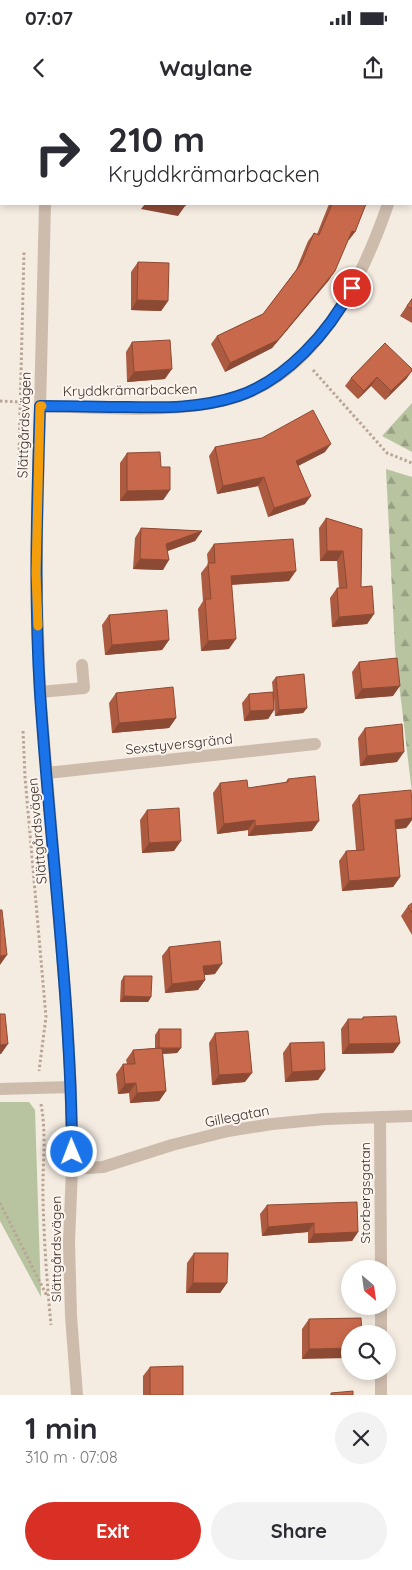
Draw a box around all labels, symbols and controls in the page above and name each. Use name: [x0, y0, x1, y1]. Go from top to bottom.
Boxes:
text: 07:07: [25, 6, 73, 30]
icon: back: [25, 54, 53, 82]
text: Waylane: [159, 54, 253, 82]
icon: share: [359, 54, 387, 82]
text: 210 m: [108, 117, 205, 161]
icon: right: [25, 120, 90, 185]
text: Kryddkrämarbacken: [108, 160, 320, 188]
pin: [331, 267, 373, 309]
icon: arrive: [338, 274, 366, 302]
street label: Slättgårdsvägen: [13, 371, 35, 479]
street label: Kryddkrämarbacken: [62, 380, 198, 400]
street label: Sexstyversgränd: [124, 729, 234, 759]
street label: Slättgårdsvägen: [23, 777, 51, 885]
street label: Gillegatan: [203, 1101, 271, 1131]
position arrow: [45, 1125, 97, 1177]
street label: Storbergsgatan: [356, 1142, 374, 1244]
street label: Slättgårdsvägen: [47, 1196, 65, 1302]
north arrow: [341, 1260, 396, 1315]
map controls: [341, 1260, 396, 1380]
button: search: [341, 1325, 396, 1380]
text: 1 min: [25, 1409, 98, 1447]
button: close: [335, 1412, 387, 1464]
text: 310 m · 07:08: [25, 1447, 118, 1467]
button: Exit: [25, 1502, 201, 1560]
button: Share: [211, 1502, 387, 1560]

